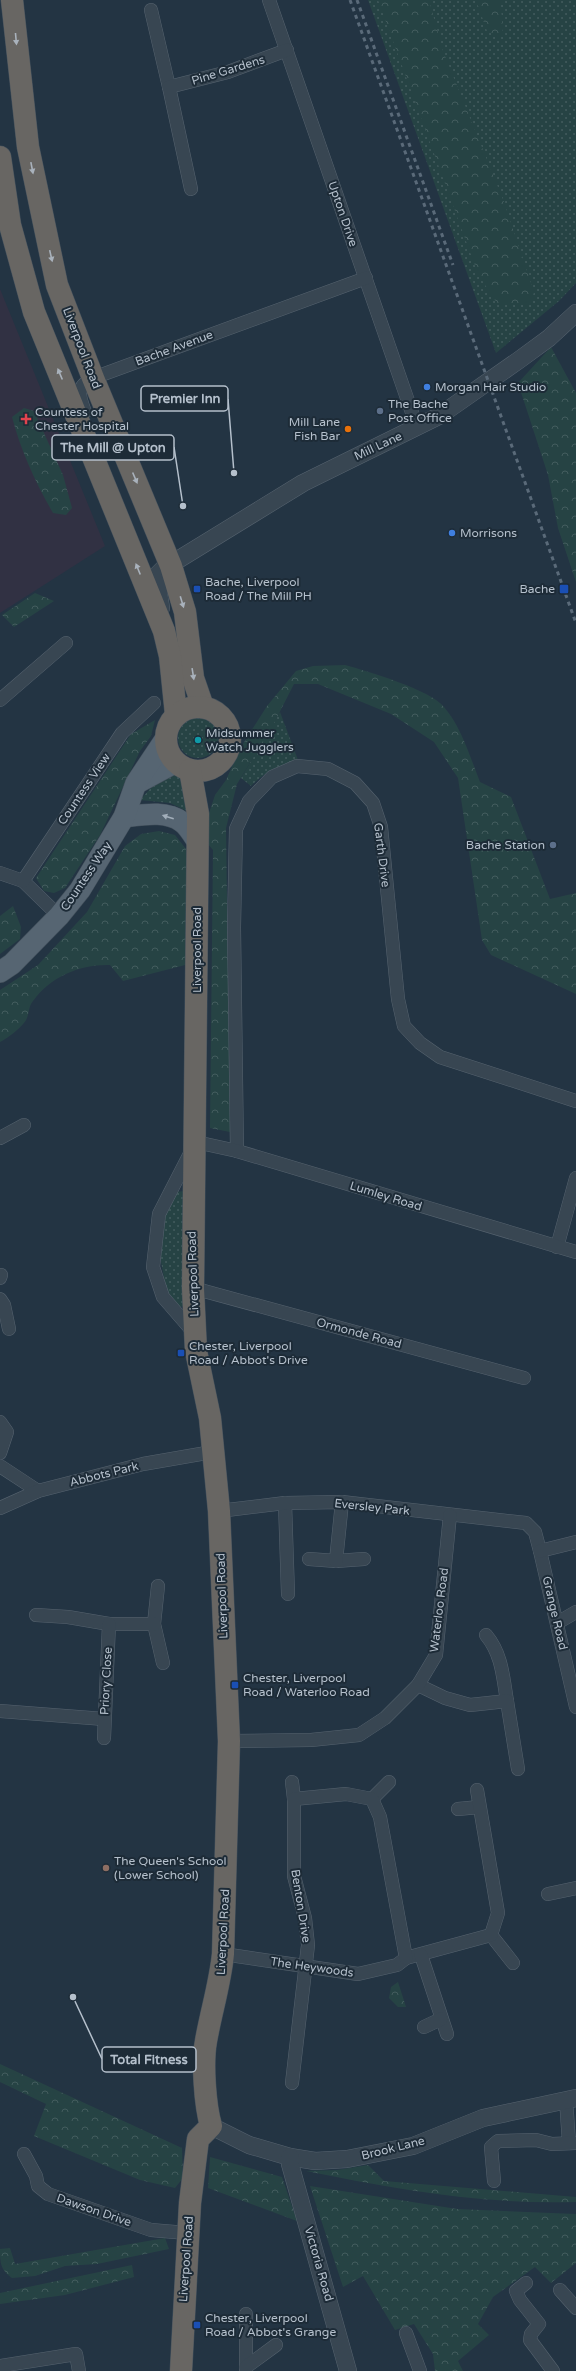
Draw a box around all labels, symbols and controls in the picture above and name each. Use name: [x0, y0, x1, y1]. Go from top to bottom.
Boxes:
one-way arrow: [12, 33, 19, 45]
street label: Pine Gardens: [190, 52, 267, 88]
one-way arrow: [29, 162, 35, 174]
street label: Upton Drive: [325, 179, 361, 249]
one-way arrow: [48, 250, 54, 262]
street label: Liverpool Road: [60, 305, 104, 391]
street label: Bache Avenue: [133, 327, 215, 369]
one-way arrow: [56, 368, 63, 380]
place label: Morgan Hair Studio: [435, 380, 546, 394]
marker: Morgan Hair Studio: [422, 382, 432, 392]
callout: Premier Inn: [141, 386, 228, 411]
text: Premier Inn: [149, 391, 221, 407]
place label: The Bache Post Office: [388, 397, 452, 425]
place label: Countess of Chester Hospital: [35, 405, 129, 433]
marker: The Bache Post Office: [375, 406, 385, 416]
marker: Countess of Chester Hospital: [20, 413, 32, 425]
place label: Mill Lane Fish Bar: [289, 415, 340, 443]
marker: Mill Lane Fish Bar: [343, 424, 353, 434]
street label: Mill Lane: [352, 429, 404, 463]
callout: The Mill @ Upton: [52, 435, 174, 460]
text: The Mill @ Upton: [59, 440, 166, 456]
one-way arrow: [133, 473, 139, 485]
place label: Morrisons: [460, 526, 517, 540]
marker: Morrisons: [447, 528, 457, 538]
one-way arrow: [135, 562, 141, 574]
place label: Bache, Liverpool Road / The Mill PH: [205, 575, 312, 603]
place label: Bache: [519, 582, 555, 596]
marker: Bache: [558, 583, 570, 595]
marker: Bache, Liverpool Road / The Mill PH: [192, 584, 202, 594]
one-way arrow: [180, 597, 186, 609]
one-way arrow: [190, 668, 196, 680]
place label: Midsummer Watch Jugglers: [206, 726, 294, 754]
marker: Midsummer Watch Jugglers: [193, 735, 203, 745]
street label: Countess View: [55, 750, 113, 827]
one-way arrow: [162, 814, 174, 820]
street label: Garth Drive: [371, 822, 393, 888]
street label: Countess Way: [58, 838, 115, 913]
place label: Bache Station: [466, 838, 545, 852]
marker: Bache Station: [548, 840, 558, 850]
street label: Liverpool Road: [190, 907, 204, 993]
street label: Lumley Road: [348, 1178, 424, 1214]
street label: Liverpool Road: [185, 1231, 201, 1317]
street label: Ormonde Road: [315, 1315, 403, 1351]
place label: Chester, Liverpool Road / Abbot's Drive: [189, 1339, 308, 1367]
marker: Chester, Liverpool Road / Abbot's Drive: [176, 1348, 186, 1358]
street label: Abbots Park: [68, 1459, 140, 1489]
street label: Eversley Park: [334, 1496, 411, 1518]
street label: Liverpool Road: [214, 1553, 230, 1639]
street label: Waterloo Road: [427, 1567, 451, 1653]
street label: Grange Road: [540, 1575, 570, 1651]
street label: Priory Close: [97, 1646, 115, 1715]
place label: Chester, Liverpool Road / Waterloo Road: [243, 1671, 370, 1699]
marker: Chester, Liverpool Road / Waterloo Road: [230, 1680, 240, 1690]
place label: The Queen's School (Lower School): [114, 1854, 227, 1882]
marker: The Queen's School (Lower School): [101, 1863, 111, 1873]
street label: Benton Drive: [288, 1868, 314, 1944]
street label: Liverpool Road: [214, 1889, 232, 1975]
street label: The Heywoods: [269, 1954, 355, 1980]
callout: Total Fitness: [102, 2047, 196, 2072]
text: Total Fitness: [109, 2052, 188, 2068]
street label: Brook Lane: [360, 2133, 426, 2163]
street label: Dawson Drive: [55, 2191, 133, 2229]
street label: Liverpool Road: [176, 2216, 196, 2302]
street label: Victoria Road: [302, 2225, 336, 2303]
place label: Chester, Liverpool Road / Abbot's Grange: [205, 2311, 336, 2339]
marker: Chester, Liverpool Road / Abbot's Grange: [192, 2320, 202, 2330]

